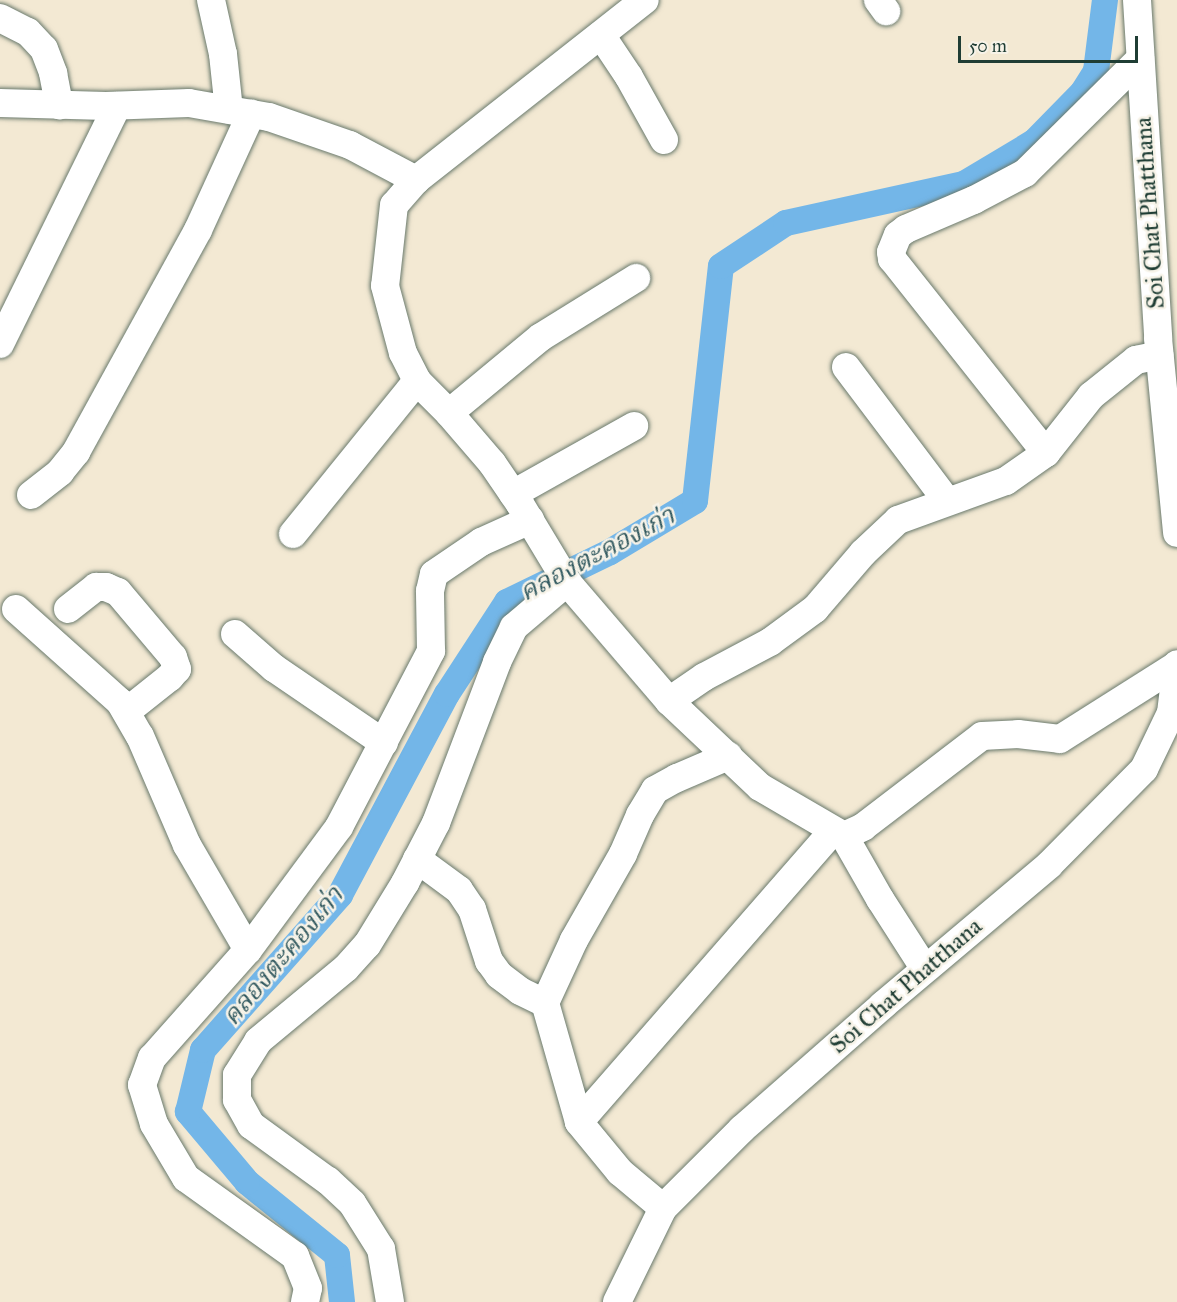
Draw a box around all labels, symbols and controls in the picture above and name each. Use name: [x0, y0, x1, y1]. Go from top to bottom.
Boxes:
scale bar: [961, 24, 1141, 62]
text: 50 m: [969, 35, 1007, 57]
street label: Soi Chat Phatthana: [1129, 116, 1171, 310]
water label: คลองตะคองเก่า: [514, 500, 680, 608]
water label: คลองตะคองเก่า: [216, 880, 350, 1032]
street label: Soi Chat Phatthana: [824, 912, 988, 1060]

